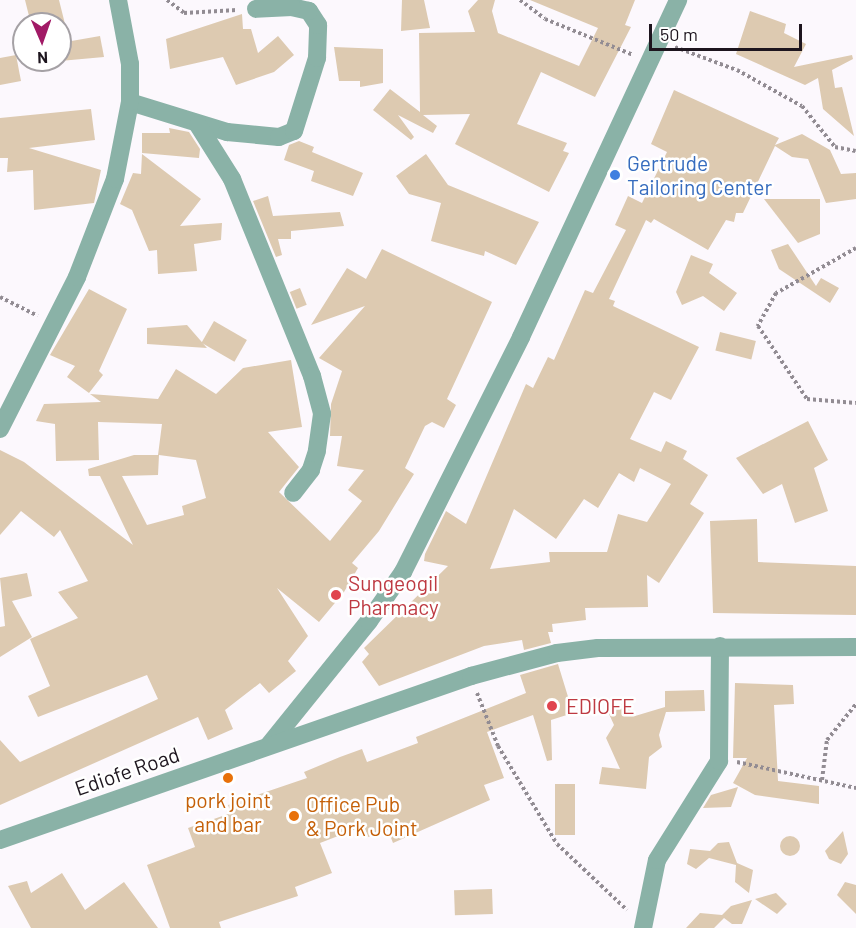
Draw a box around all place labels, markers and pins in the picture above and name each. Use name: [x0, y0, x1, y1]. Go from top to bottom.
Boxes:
place label: Gertrude Tailoring Center: [627, 150, 772, 200]
marker: Gertrude Tailoring Center: [608, 168, 622, 182]
place label: Sungeogil Pharmacy: [348, 570, 439, 620]
marker: Sungeogil Pharmacy: [329, 588, 343, 602]
place label: EDIOFE: [566, 693, 635, 719]
marker: EDIOFE: [543, 697, 561, 715]
marker: pork joint and bar: [221, 771, 235, 785]
place label: pork joint and bar: [185, 787, 271, 837]
place label: Office Pub & Pork Joint: [306, 791, 418, 841]
marker: Office Pub & Pork Joint: [287, 809, 301, 823]

